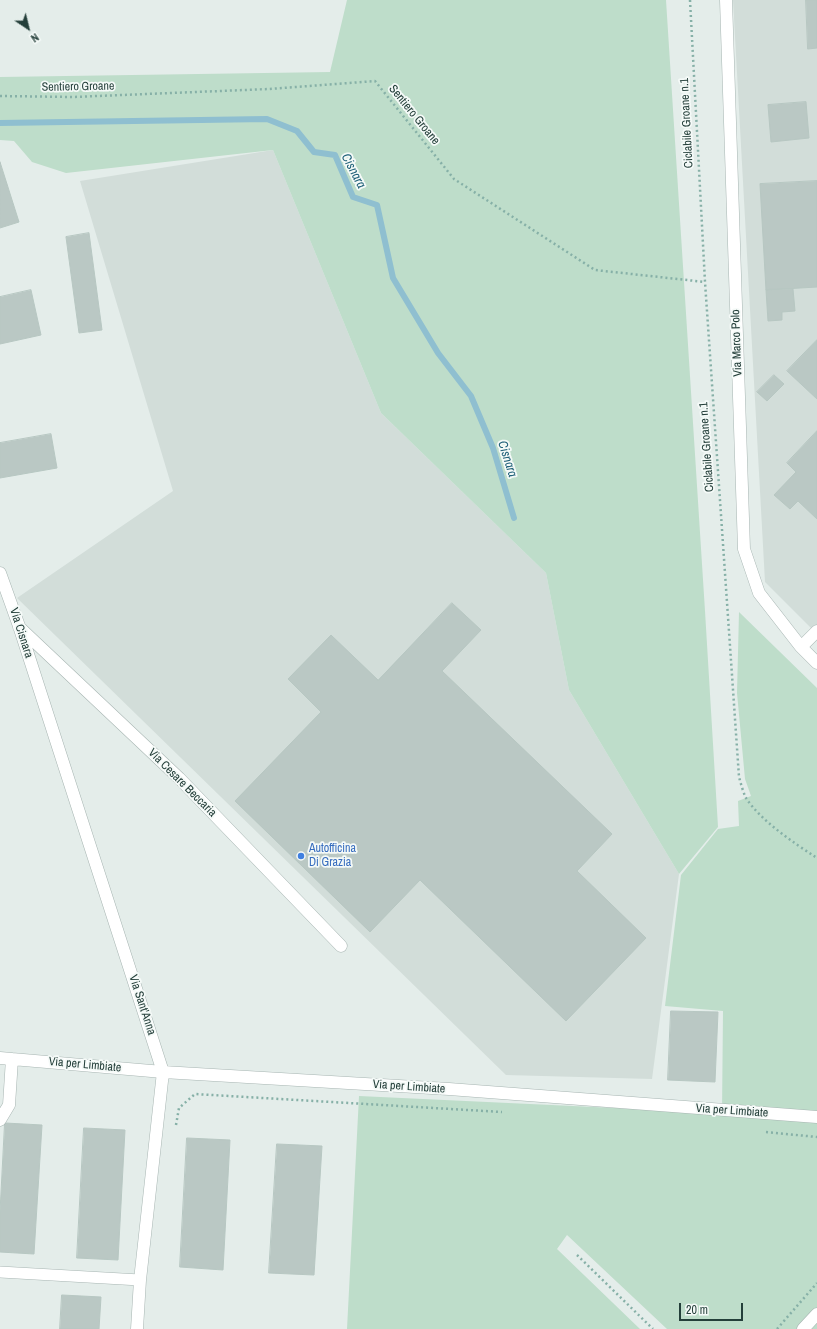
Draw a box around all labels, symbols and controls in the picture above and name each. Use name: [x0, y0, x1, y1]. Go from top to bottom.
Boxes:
north arrow: [8, 8, 48, 48]
text: N: [28, 30, 42, 45]
street label: Ciclabile Groane n.1: [677, 78, 697, 168]
street label: Sentiero Groane: [42, 79, 114, 95]
street label: Sentiero Groane: [386, 82, 442, 148]
water label: Cisnara: [337, 151, 369, 191]
street label: Via Marco Polo: [729, 309, 745, 377]
street label: Ciclabile Groane n.1: [697, 401, 717, 493]
water label: Cisnara: [494, 439, 520, 479]
street label: Via Cisnara: [6, 606, 36, 660]
street label: Via Cesare Beccaria: [145, 746, 219, 820]
place label: Autofficina Di Grazia: [309, 842, 356, 870]
marker: Autofficina Di Grazia: [296, 851, 306, 861]
street label: Via Sant'Anna: [126, 973, 158, 1037]
street label: Via per Limbiate: [48, 1055, 122, 1075]
street label: Via per Limbiate: [372, 1077, 446, 1097]
street label: Via per Limbiate: [695, 1101, 769, 1121]
scale bar: [681, 1295, 745, 1321]
text: 20 m: [686, 1302, 708, 1318]

